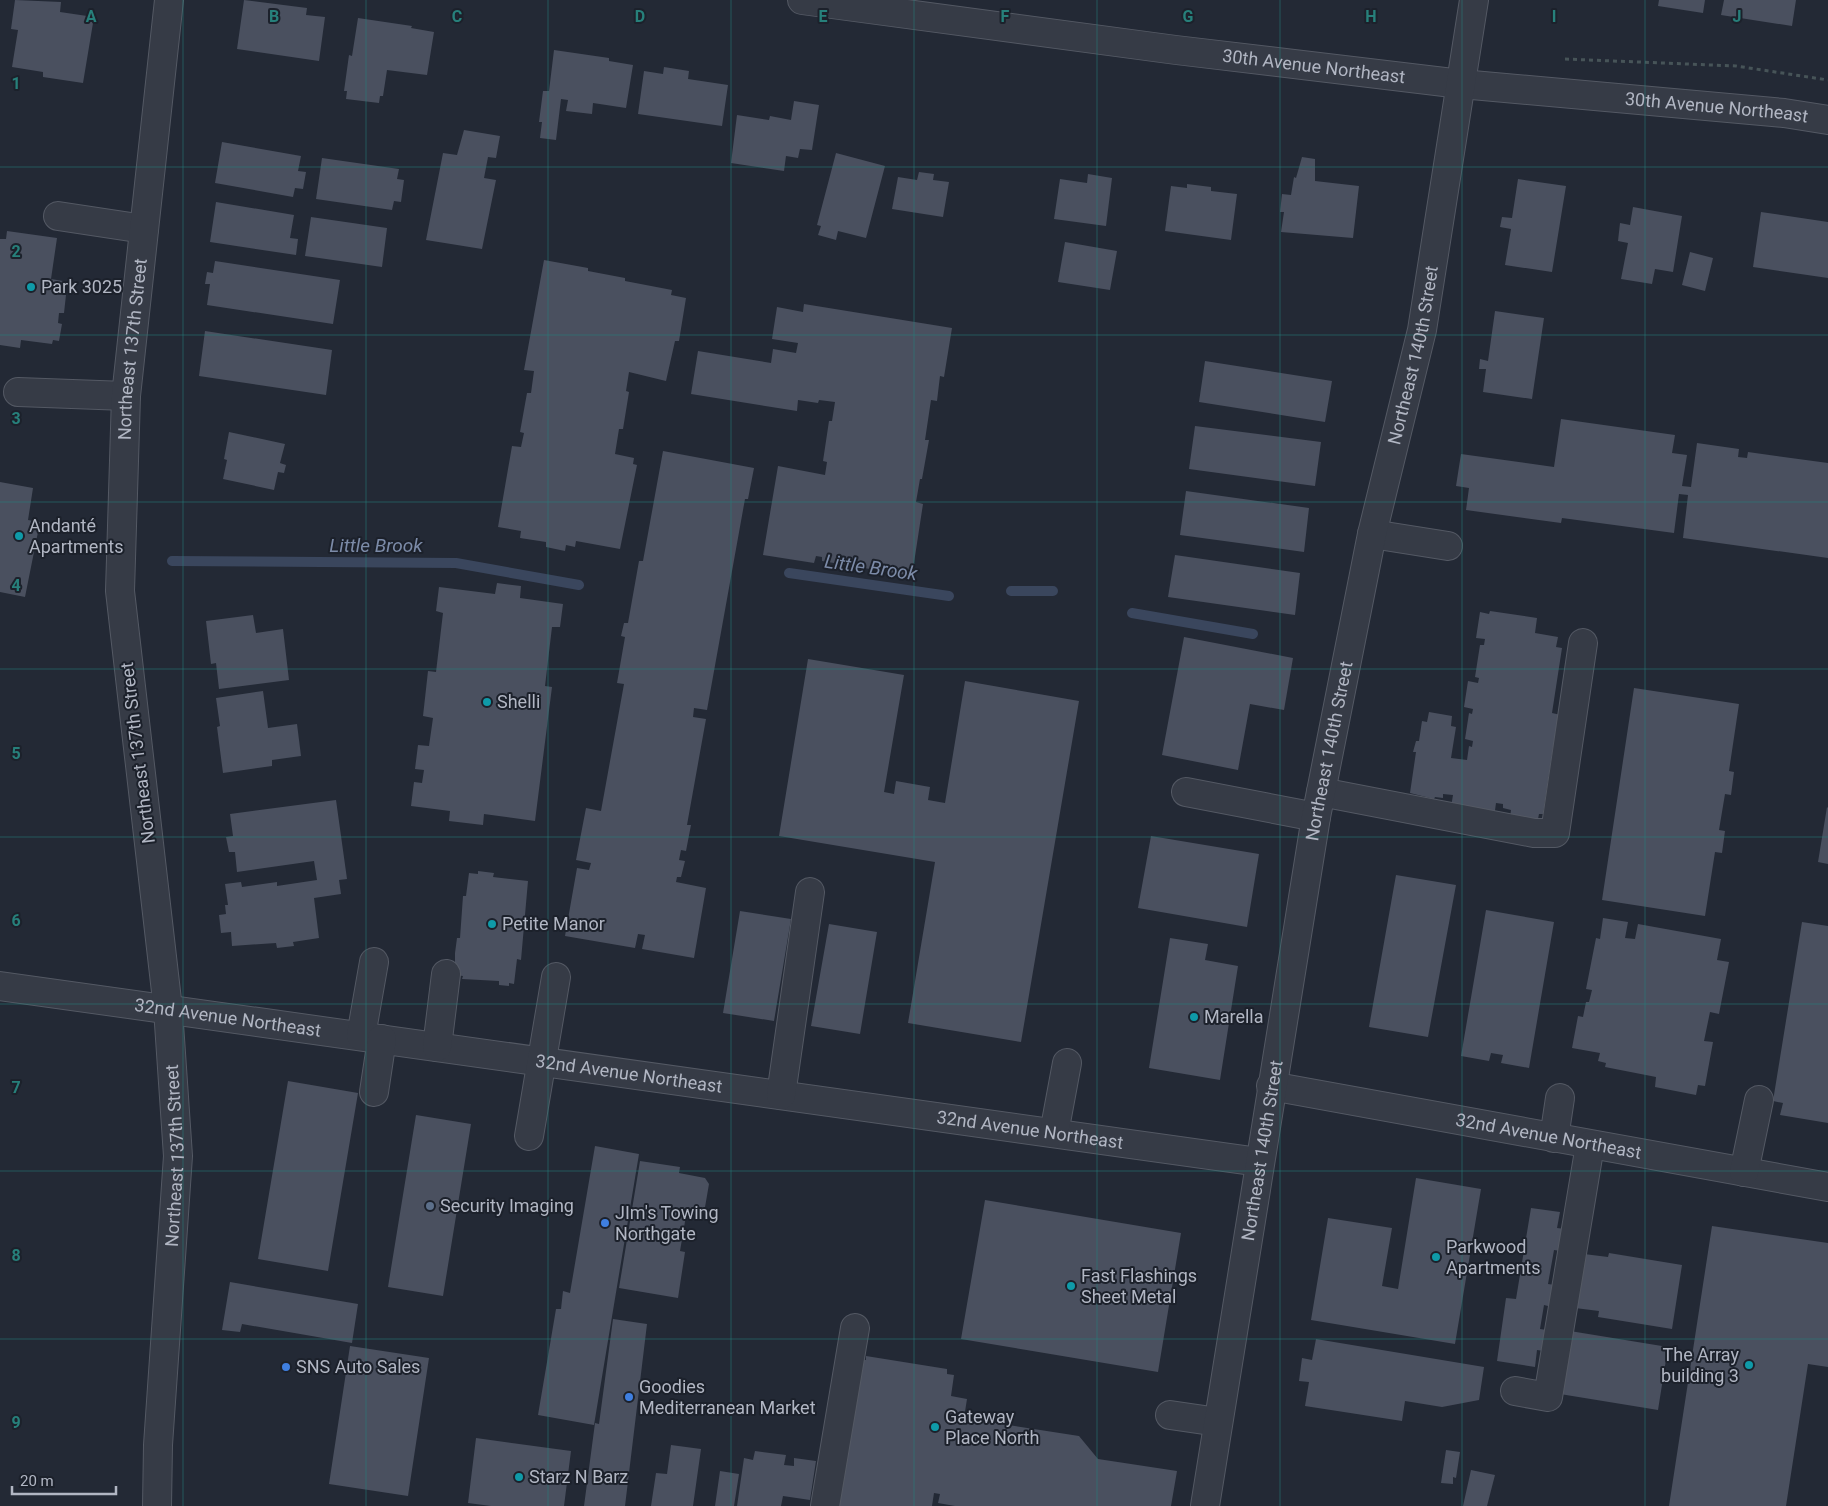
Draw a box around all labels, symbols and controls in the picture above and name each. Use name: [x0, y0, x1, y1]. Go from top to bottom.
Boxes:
text: A: [86, 7, 97, 26]
text: B: [269, 7, 279, 26]
text: C: [452, 7, 462, 26]
text: D: [635, 7, 645, 26]
text: E: [819, 7, 828, 26]
text: F: [1001, 7, 1010, 26]
text: G: [1183, 7, 1194, 26]
text: H: [1365, 7, 1377, 26]
text: I: [1552, 7, 1556, 26]
text: J: [1733, 7, 1741, 26]
street label: 30th Avenue Northeast: [1221, 45, 1406, 87]
text: 1: [11, 74, 21, 93]
street label: 30th Avenue Northeast: [1624, 88, 1810, 127]
text: 2: [11, 242, 21, 261]
street label: Northeast 137th Street: [114, 257, 151, 440]
street label: Northeast 140th Street: [1383, 264, 1442, 447]
place label: Park 3025: [41, 276, 122, 297]
marker: Park 3025: [25, 281, 37, 293]
text: 3: [11, 409, 21, 428]
place label: Andanté Apartments: [29, 515, 124, 557]
marker: Andanté Apartments: [13, 530, 25, 542]
water label: Little Brook: [329, 534, 423, 557]
water label: Little Brook: [823, 550, 919, 585]
text: 4: [11, 576, 21, 595]
street label: Northeast 140th Street: [1301, 659, 1357, 842]
street label: Northeast 137th Street: [116, 661, 159, 845]
place label: Shelli: [497, 691, 540, 712]
marker: Shelli: [481, 696, 493, 708]
text: 5: [11, 744, 21, 763]
text: 6: [11, 911, 21, 930]
place label: Petite Manor: [502, 913, 605, 934]
marker: Petite Manor: [486, 918, 498, 930]
street label: 32nd Avenue Northeast: [133, 994, 323, 1041]
place label: Marella: [1204, 1006, 1264, 1027]
marker: Marella: [1188, 1011, 1200, 1023]
street label: 32nd Avenue Northeast: [534, 1050, 724, 1097]
street label: Northeast 140th Street: [1237, 1059, 1287, 1242]
street label: Northeast 137th Street: [161, 1064, 188, 1247]
text: 7: [11, 1078, 21, 1097]
street label: 32nd Avenue Northeast: [935, 1106, 1125, 1153]
street label: 32nd Avenue Northeast: [1454, 1109, 1643, 1163]
place label: Security Imaging: [440, 1195, 574, 1216]
marker: Security Imaging: [424, 1200, 436, 1212]
place label: JIm's Towing Northgate: [615, 1202, 719, 1244]
marker: JIm's Towing Northgate: [599, 1217, 611, 1229]
place label: Parkwood Apartments: [1446, 1236, 1541, 1278]
text: 8: [11, 1246, 21, 1265]
marker: Parkwood Apartments: [1430, 1251, 1442, 1263]
place label: Fast Flashings Sheet Metal: [1081, 1265, 1197, 1307]
marker: Fast Flashings Sheet Metal: [1065, 1280, 1077, 1292]
place label: The Array building 3: [1661, 1344, 1739, 1386]
place label: SNS Auto Sales: [296, 1356, 420, 1377]
marker: The Array building 3: [1743, 1359, 1755, 1371]
marker: SNS Auto Sales: [280, 1361, 292, 1373]
place label: Goodies Mediterranean Market: [639, 1376, 816, 1418]
marker: Goodies Mediterranean Market: [623, 1391, 635, 1403]
place label: Gateway Place North: [945, 1406, 1039, 1448]
text: 9: [11, 1413, 21, 1432]
marker: Gateway Place North: [929, 1421, 941, 1433]
scale bar: [12, 1464, 116, 1496]
place label: Starz N Barz: [529, 1466, 628, 1487]
marker: Starz N Barz: [513, 1471, 525, 1483]
text: 20 m: [20, 1472, 54, 1490]

